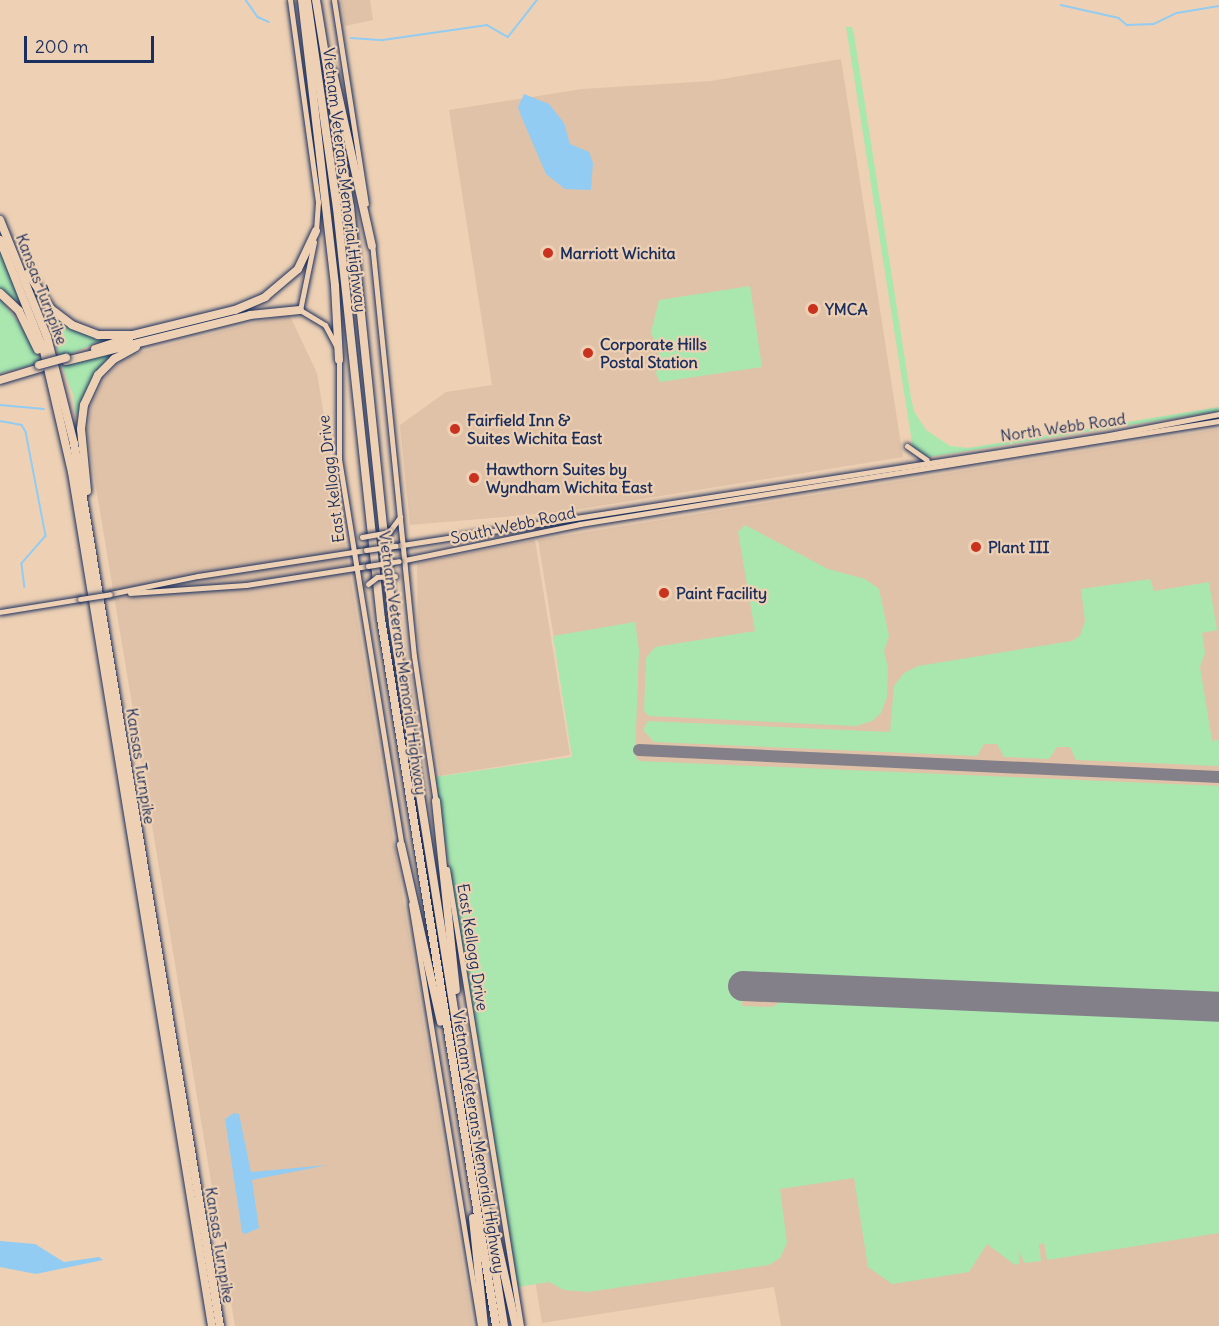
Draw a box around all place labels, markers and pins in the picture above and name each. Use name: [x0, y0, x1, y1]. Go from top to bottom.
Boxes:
place label: Marriott Wichita: [560, 243, 676, 263]
marker: Marriott Wichita: [541, 246, 555, 260]
place label: YMCA: [825, 299, 868, 319]
marker: YMCA: [806, 302, 820, 316]
place label: Corporate Hills Postal Station: [600, 334, 707, 372]
marker: Corporate Hills Postal Station: [581, 346, 595, 360]
place label: Fairfield Inn & Suites Wichita East: [467, 410, 602, 448]
marker: Fairfield Inn & Suites Wichita East: [448, 422, 462, 436]
place label: Hawthorn Suites by Wyndham Wichita East: [486, 459, 653, 497]
marker: Hawthorn Suites by Wyndham Wichita East: [467, 471, 481, 485]
place label: Plant III: [988, 537, 1050, 557]
marker: Plant III: [969, 540, 983, 554]
place label: Paint Facility: [676, 583, 767, 603]
marker: Paint Facility: [657, 586, 671, 600]

